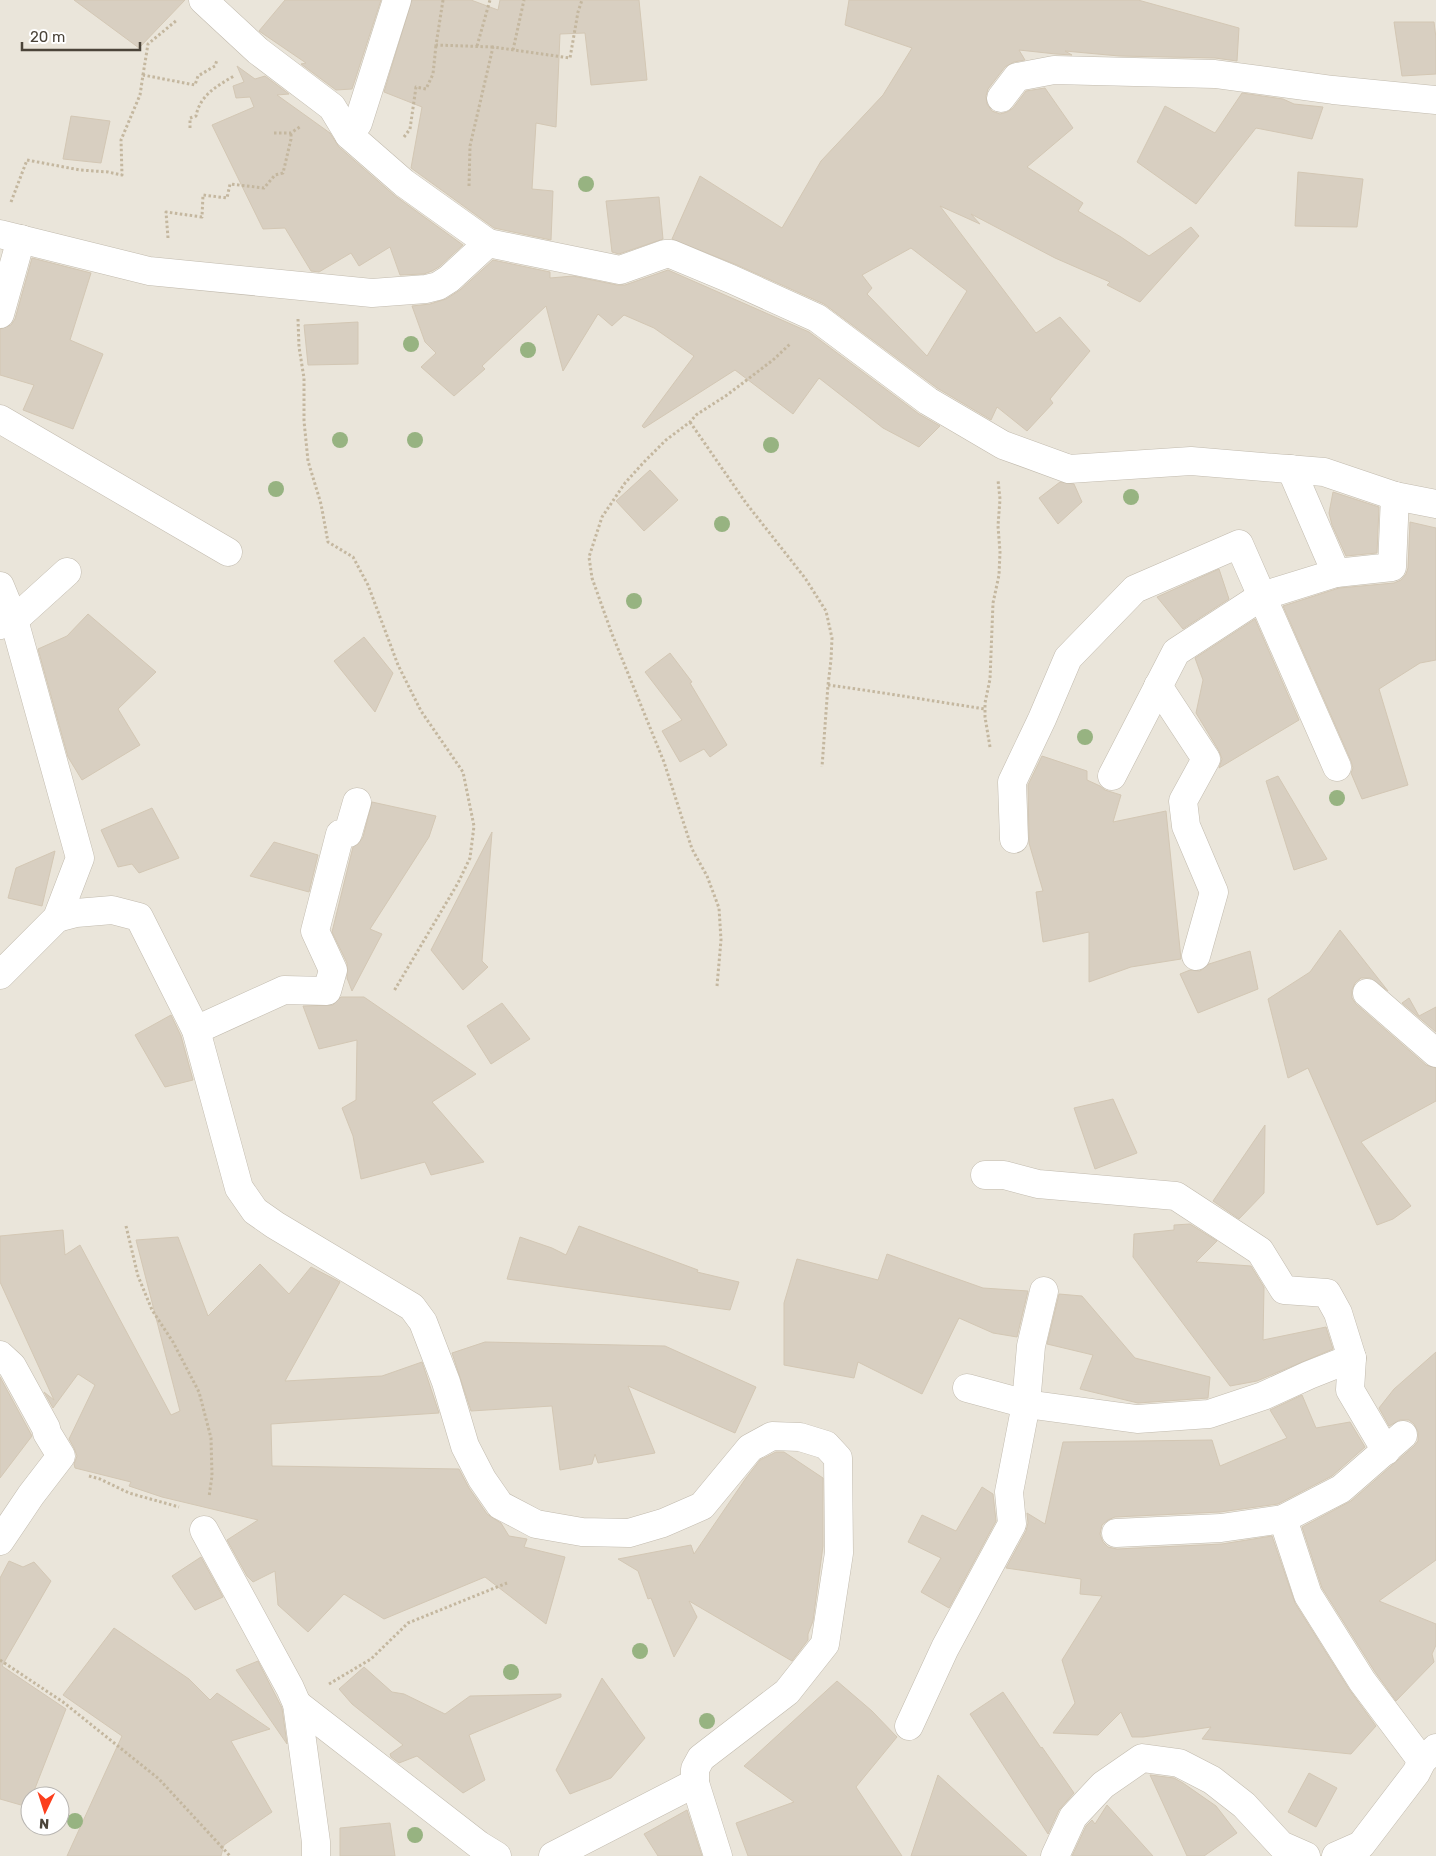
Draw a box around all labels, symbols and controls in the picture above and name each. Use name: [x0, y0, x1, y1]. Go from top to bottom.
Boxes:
scale bar: [22, 20, 140, 52]
text: 20 m: [30, 28, 65, 46]
north arrow: [20, 1786, 70, 1836]
text: N: [39, 1815, 50, 1832]

